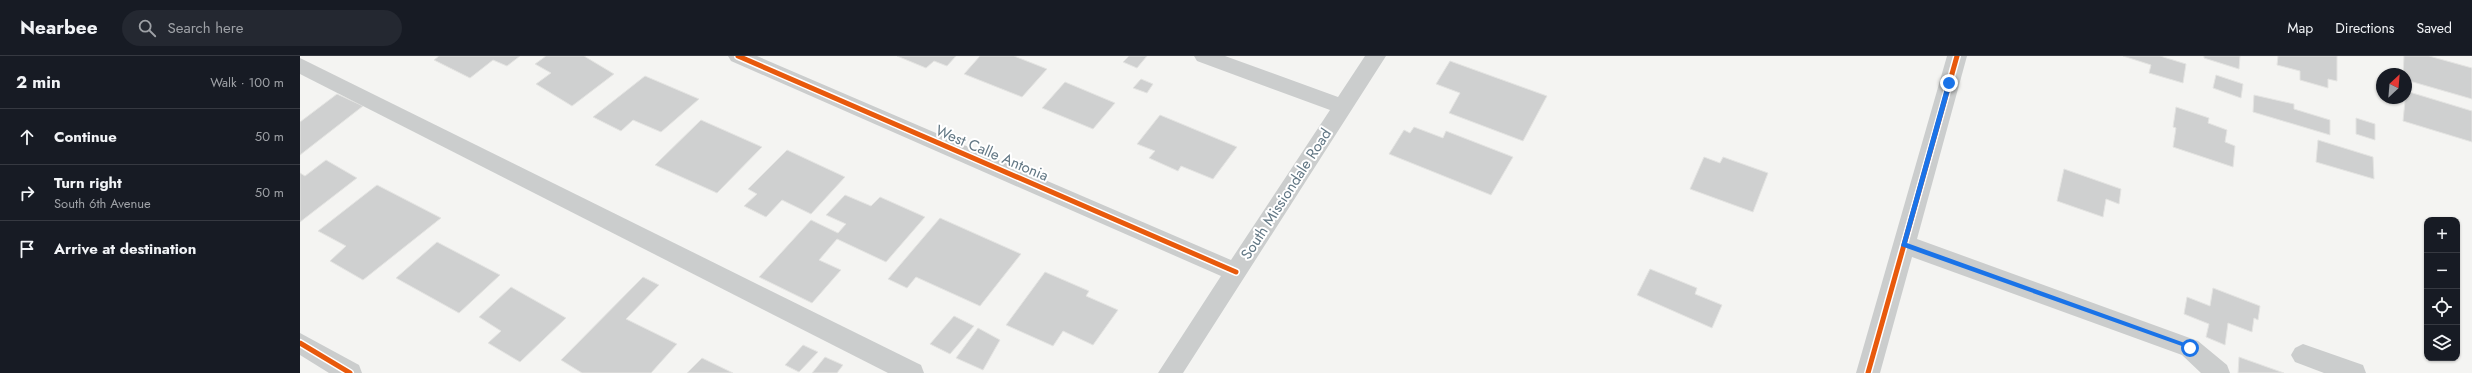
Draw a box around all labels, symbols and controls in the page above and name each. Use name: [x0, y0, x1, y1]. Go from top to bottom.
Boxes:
search box: [122, 10, 402, 46]
text: Nearbee: [20, 14, 98, 41]
icon: search: [136, 17, 158, 39]
text: Search here: [168, 17, 243, 39]
text: Map: [2287, 18, 2313, 38]
text: Directions: [2335, 18, 2395, 38]
text: Saved: [2417, 18, 2452, 38]
north arrow: [2376, 68, 2412, 104]
text: 2 min: [16, 70, 61, 94]
text: Walk · 100 m: [210, 73, 284, 92]
route end: [1940, 74, 1958, 92]
street label: West Calle Antonia: [932, 119, 1052, 187]
street label: South Missiondale Road: [1235, 124, 1337, 264]
icon: ahead: [16, 126, 38, 148]
text: Continue: [54, 126, 117, 148]
text: 50 m: [255, 127, 284, 146]
text: Turn right: [54, 172, 122, 194]
icon: right: [16, 182, 38, 204]
text: 50 m: [255, 183, 284, 202]
text: South 6th Avenue: [54, 194, 151, 213]
map controls: [2424, 217, 2460, 361]
button: +: [2424, 217, 2460, 253]
icon: arrive: [16, 238, 38, 260]
text: Arrive at destination: [54, 238, 196, 260]
button: −: [2424, 253, 2460, 289]
button: locate: [2424, 289, 2460, 325]
button: layers: [2424, 325, 2460, 361]
route start: [2181, 339, 2199, 357]

